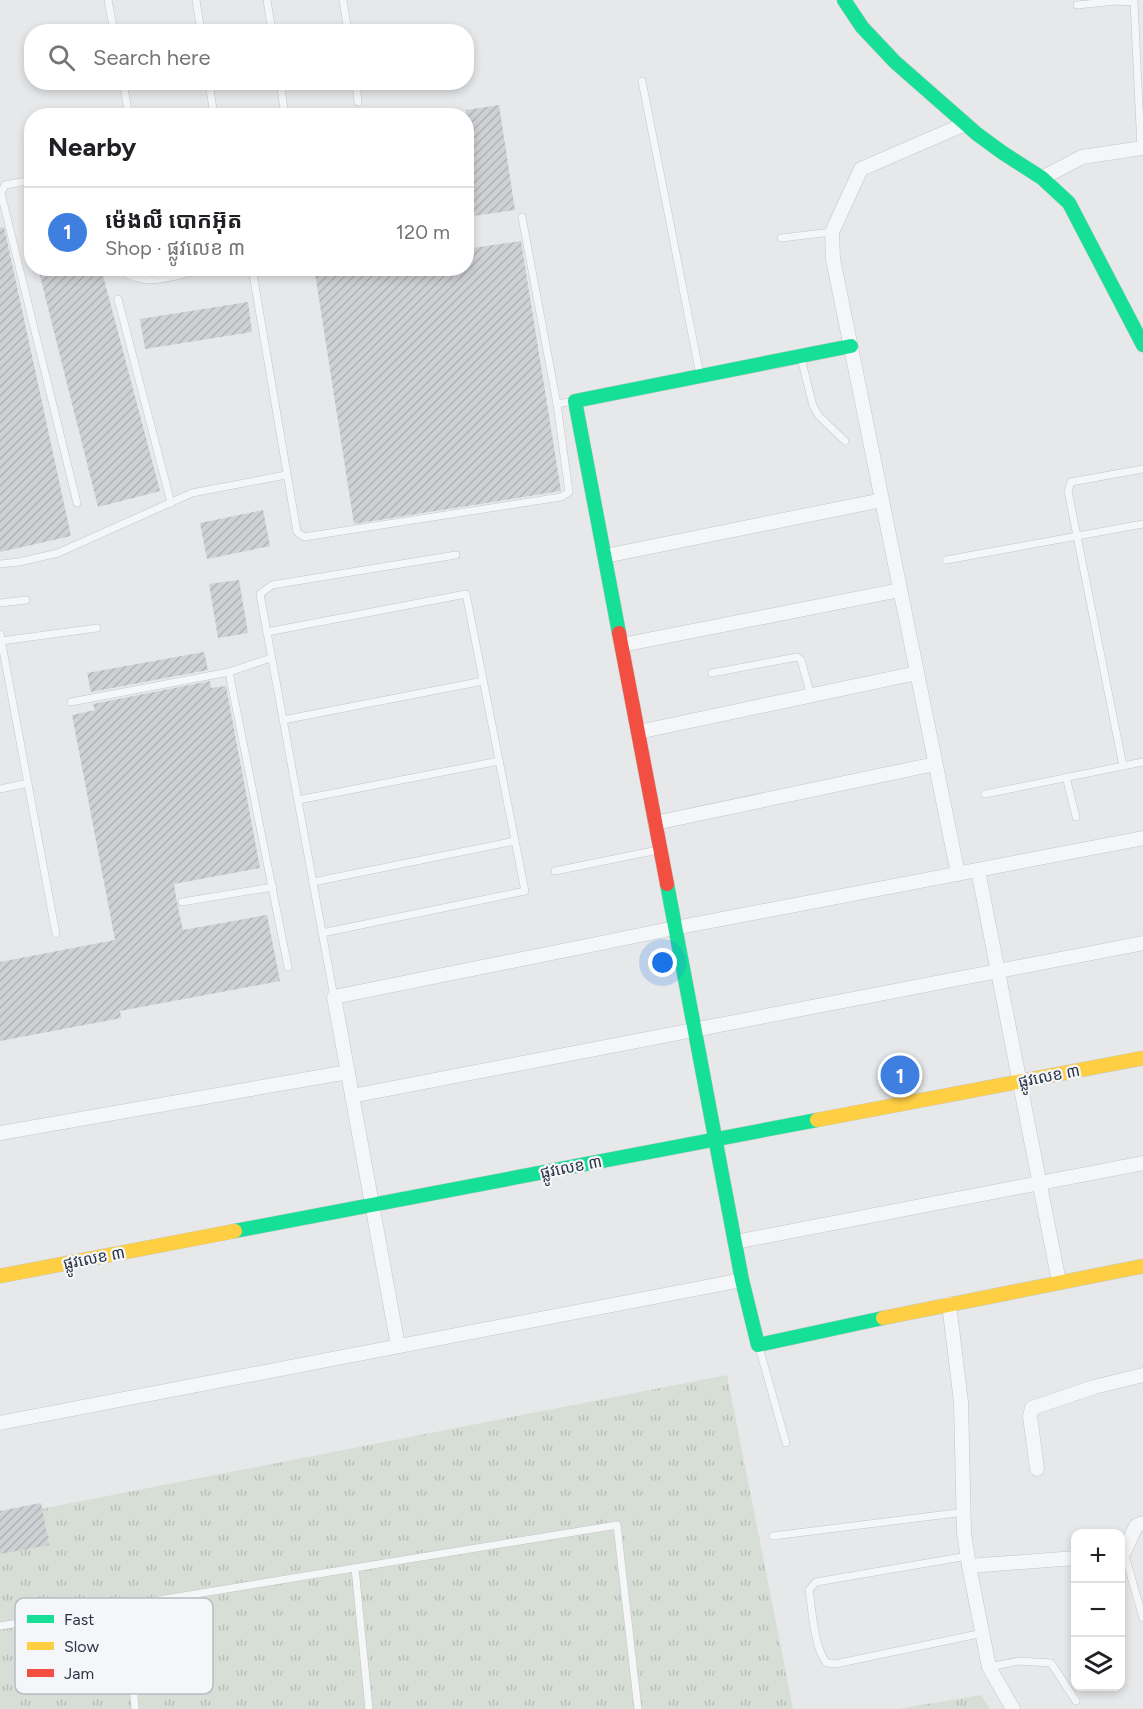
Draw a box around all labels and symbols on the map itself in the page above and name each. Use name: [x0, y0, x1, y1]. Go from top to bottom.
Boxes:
your location: [648, 948, 677, 977]
pin: 1: [880, 1052, 920, 1098]
street label: ផ្លូវលេខ ៣: [1016, 1061, 1083, 1096]
street label: ផ្លូវលេខ ៣: [538, 1152, 605, 1187]
street label: ផ្លូវលេខ ៣: [61, 1243, 128, 1278]
legend: [15, 1598, 213, 1694]
text: Fast: [64, 1610, 94, 1629]
text: Slow: [64, 1637, 99, 1656]
text: Jam: [64, 1664, 94, 1683]

